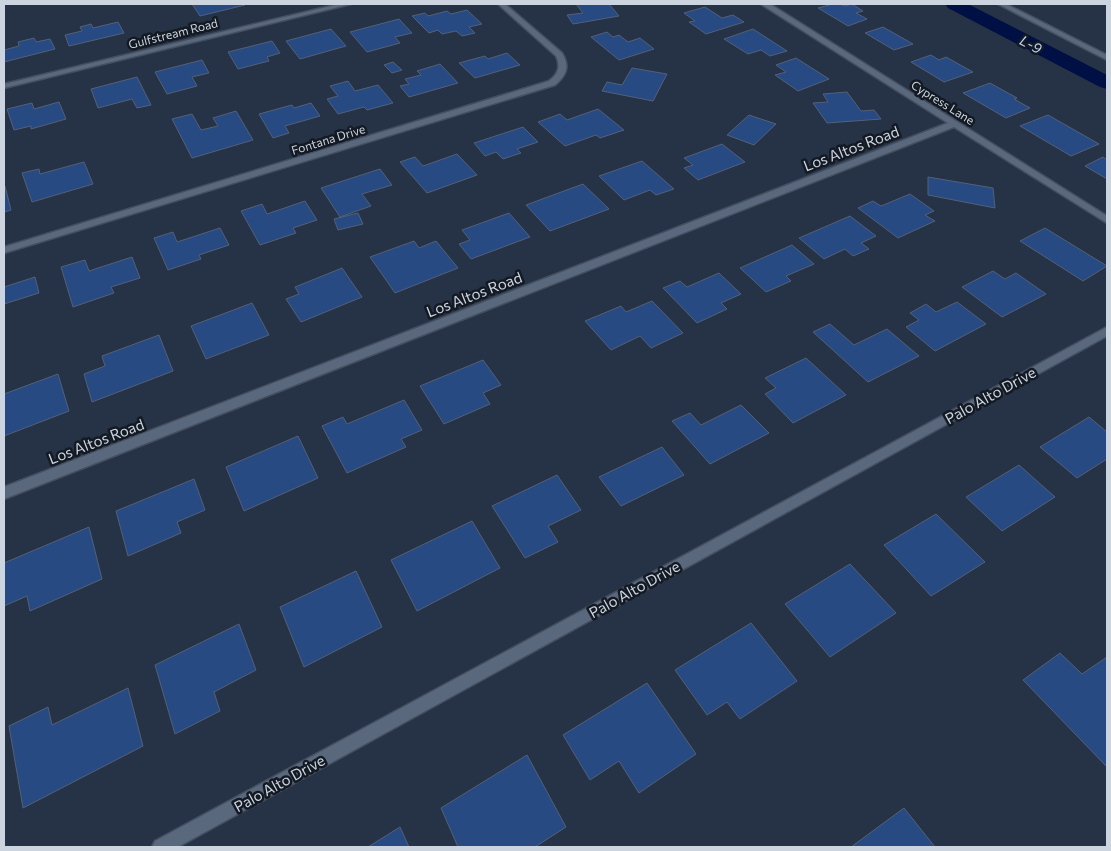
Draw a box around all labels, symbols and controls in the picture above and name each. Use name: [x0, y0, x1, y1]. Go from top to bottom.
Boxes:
street label: Gulfstream Road: [127, 15, 219, 51]
water label: L-9: [1017, 31, 1045, 57]
street label: Cypress Lane: [909, 77, 977, 127]
street label: Fontana Drive: [289, 121, 367, 157]
street label: Los Altos Road: [801, 122, 901, 174]
street label: Los Altos Road: [424, 268, 524, 320]
street label: Palo Alto Drive: [941, 363, 1039, 427]
street label: Los Altos Road: [46, 415, 146, 467]
street label: Palo Alto Drive: [585, 557, 683, 621]
street label: Palo Alto Drive: [230, 751, 328, 815]

